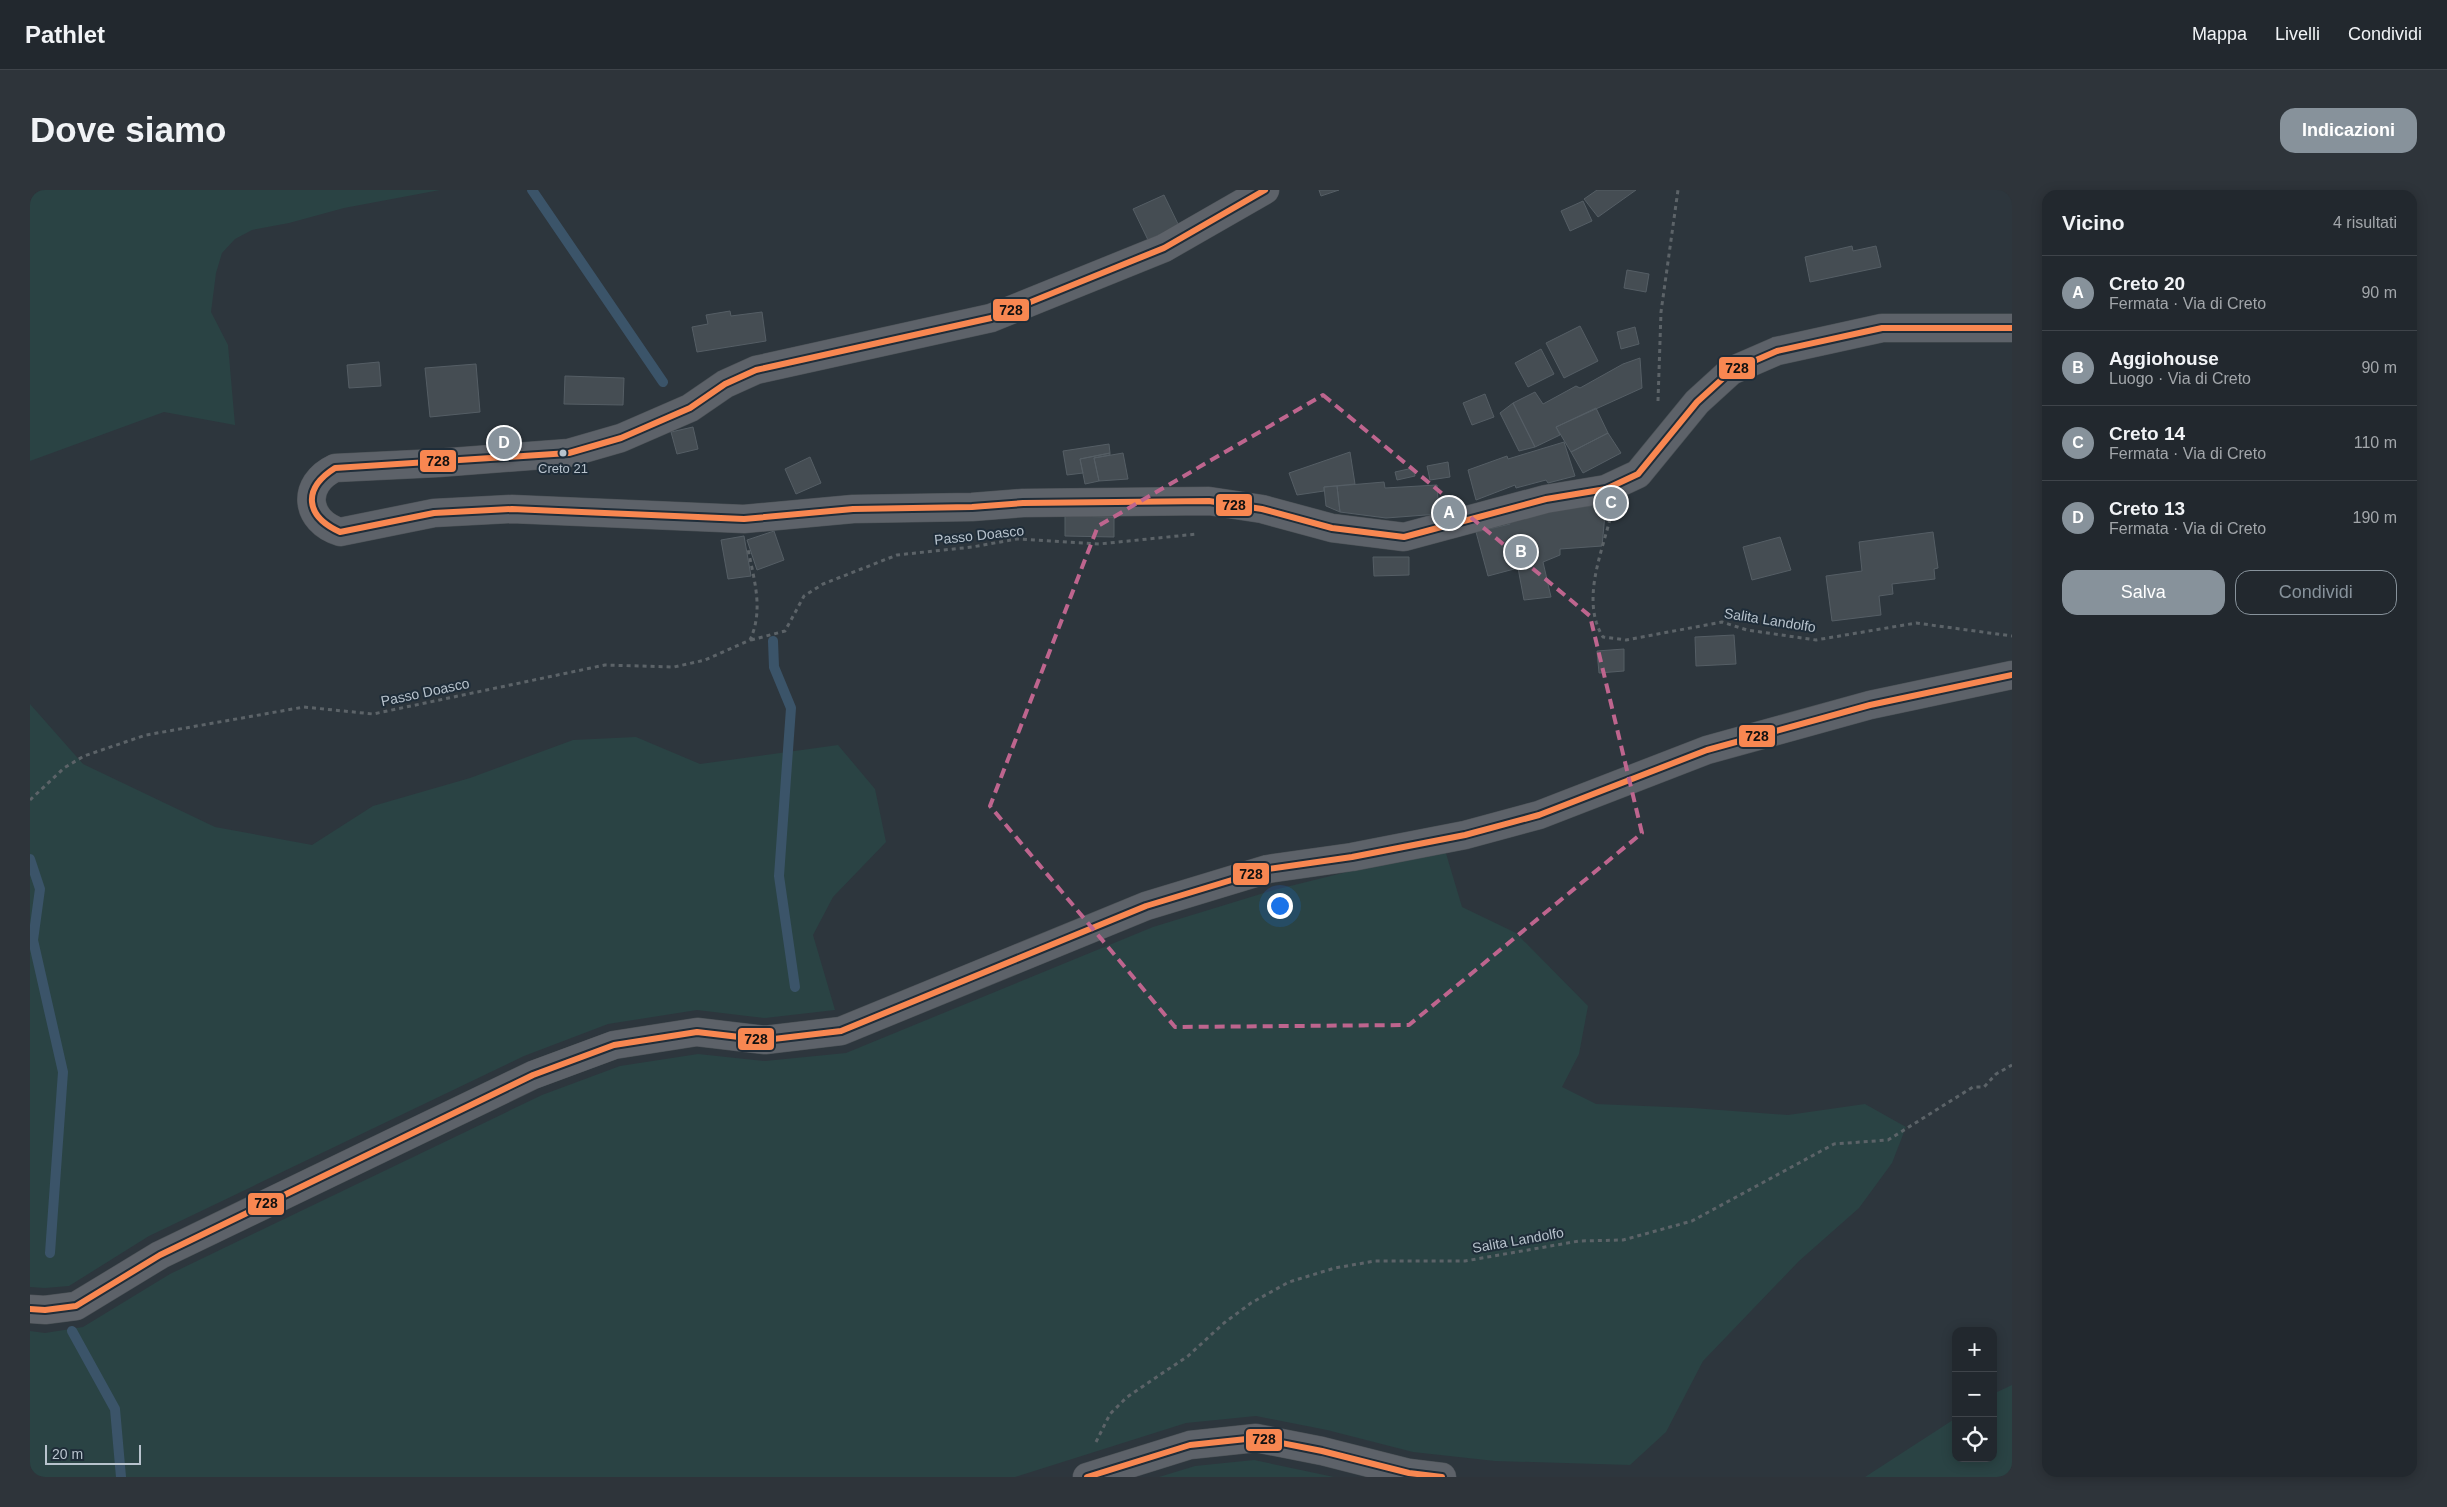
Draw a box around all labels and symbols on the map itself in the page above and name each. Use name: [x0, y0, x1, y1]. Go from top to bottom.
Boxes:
line badge: 728: [992, 298, 1030, 322]
text: 728: [999, 302, 1023, 318]
line badge: 728: [1718, 356, 1756, 380]
text: 728: [1725, 360, 1749, 376]
pin: D: [488, 424, 520, 462]
marker: Creto 21: [558, 448, 568, 458]
line badge: 728: [419, 449, 457, 473]
text: 728: [426, 453, 450, 469]
place label: Creto 21: [538, 461, 588, 476]
pin: C: [1595, 484, 1627, 522]
line badge: 728: [1215, 493, 1253, 517]
pin: A: [1433, 494, 1465, 532]
text: 728: [1222, 497, 1246, 513]
street label: Passo Doasco: [933, 522, 1025, 548]
pin: B: [1505, 533, 1537, 571]
street label: Salita Landolfo: [1723, 605, 1817, 635]
street label: Passo Doasco: [379, 675, 471, 709]
line badge: 728: [1738, 724, 1776, 748]
text: 728: [1745, 728, 1769, 744]
line badge: 728: [1232, 862, 1270, 886]
text: 728: [1239, 866, 1263, 882]
your location: [1267, 893, 1293, 919]
line badge: 728: [737, 1027, 775, 1051]
text: 728: [744, 1031, 768, 1047]
line badge: 728: [247, 1192, 285, 1216]
text: 728: [254, 1195, 278, 1211]
street label: Salita Landolfo: [1471, 1224, 1565, 1256]
line badge: 728: [1245, 1428, 1283, 1452]
text: 728: [1252, 1431, 1276, 1447]
scale bar: [45, 1442, 141, 1465]

